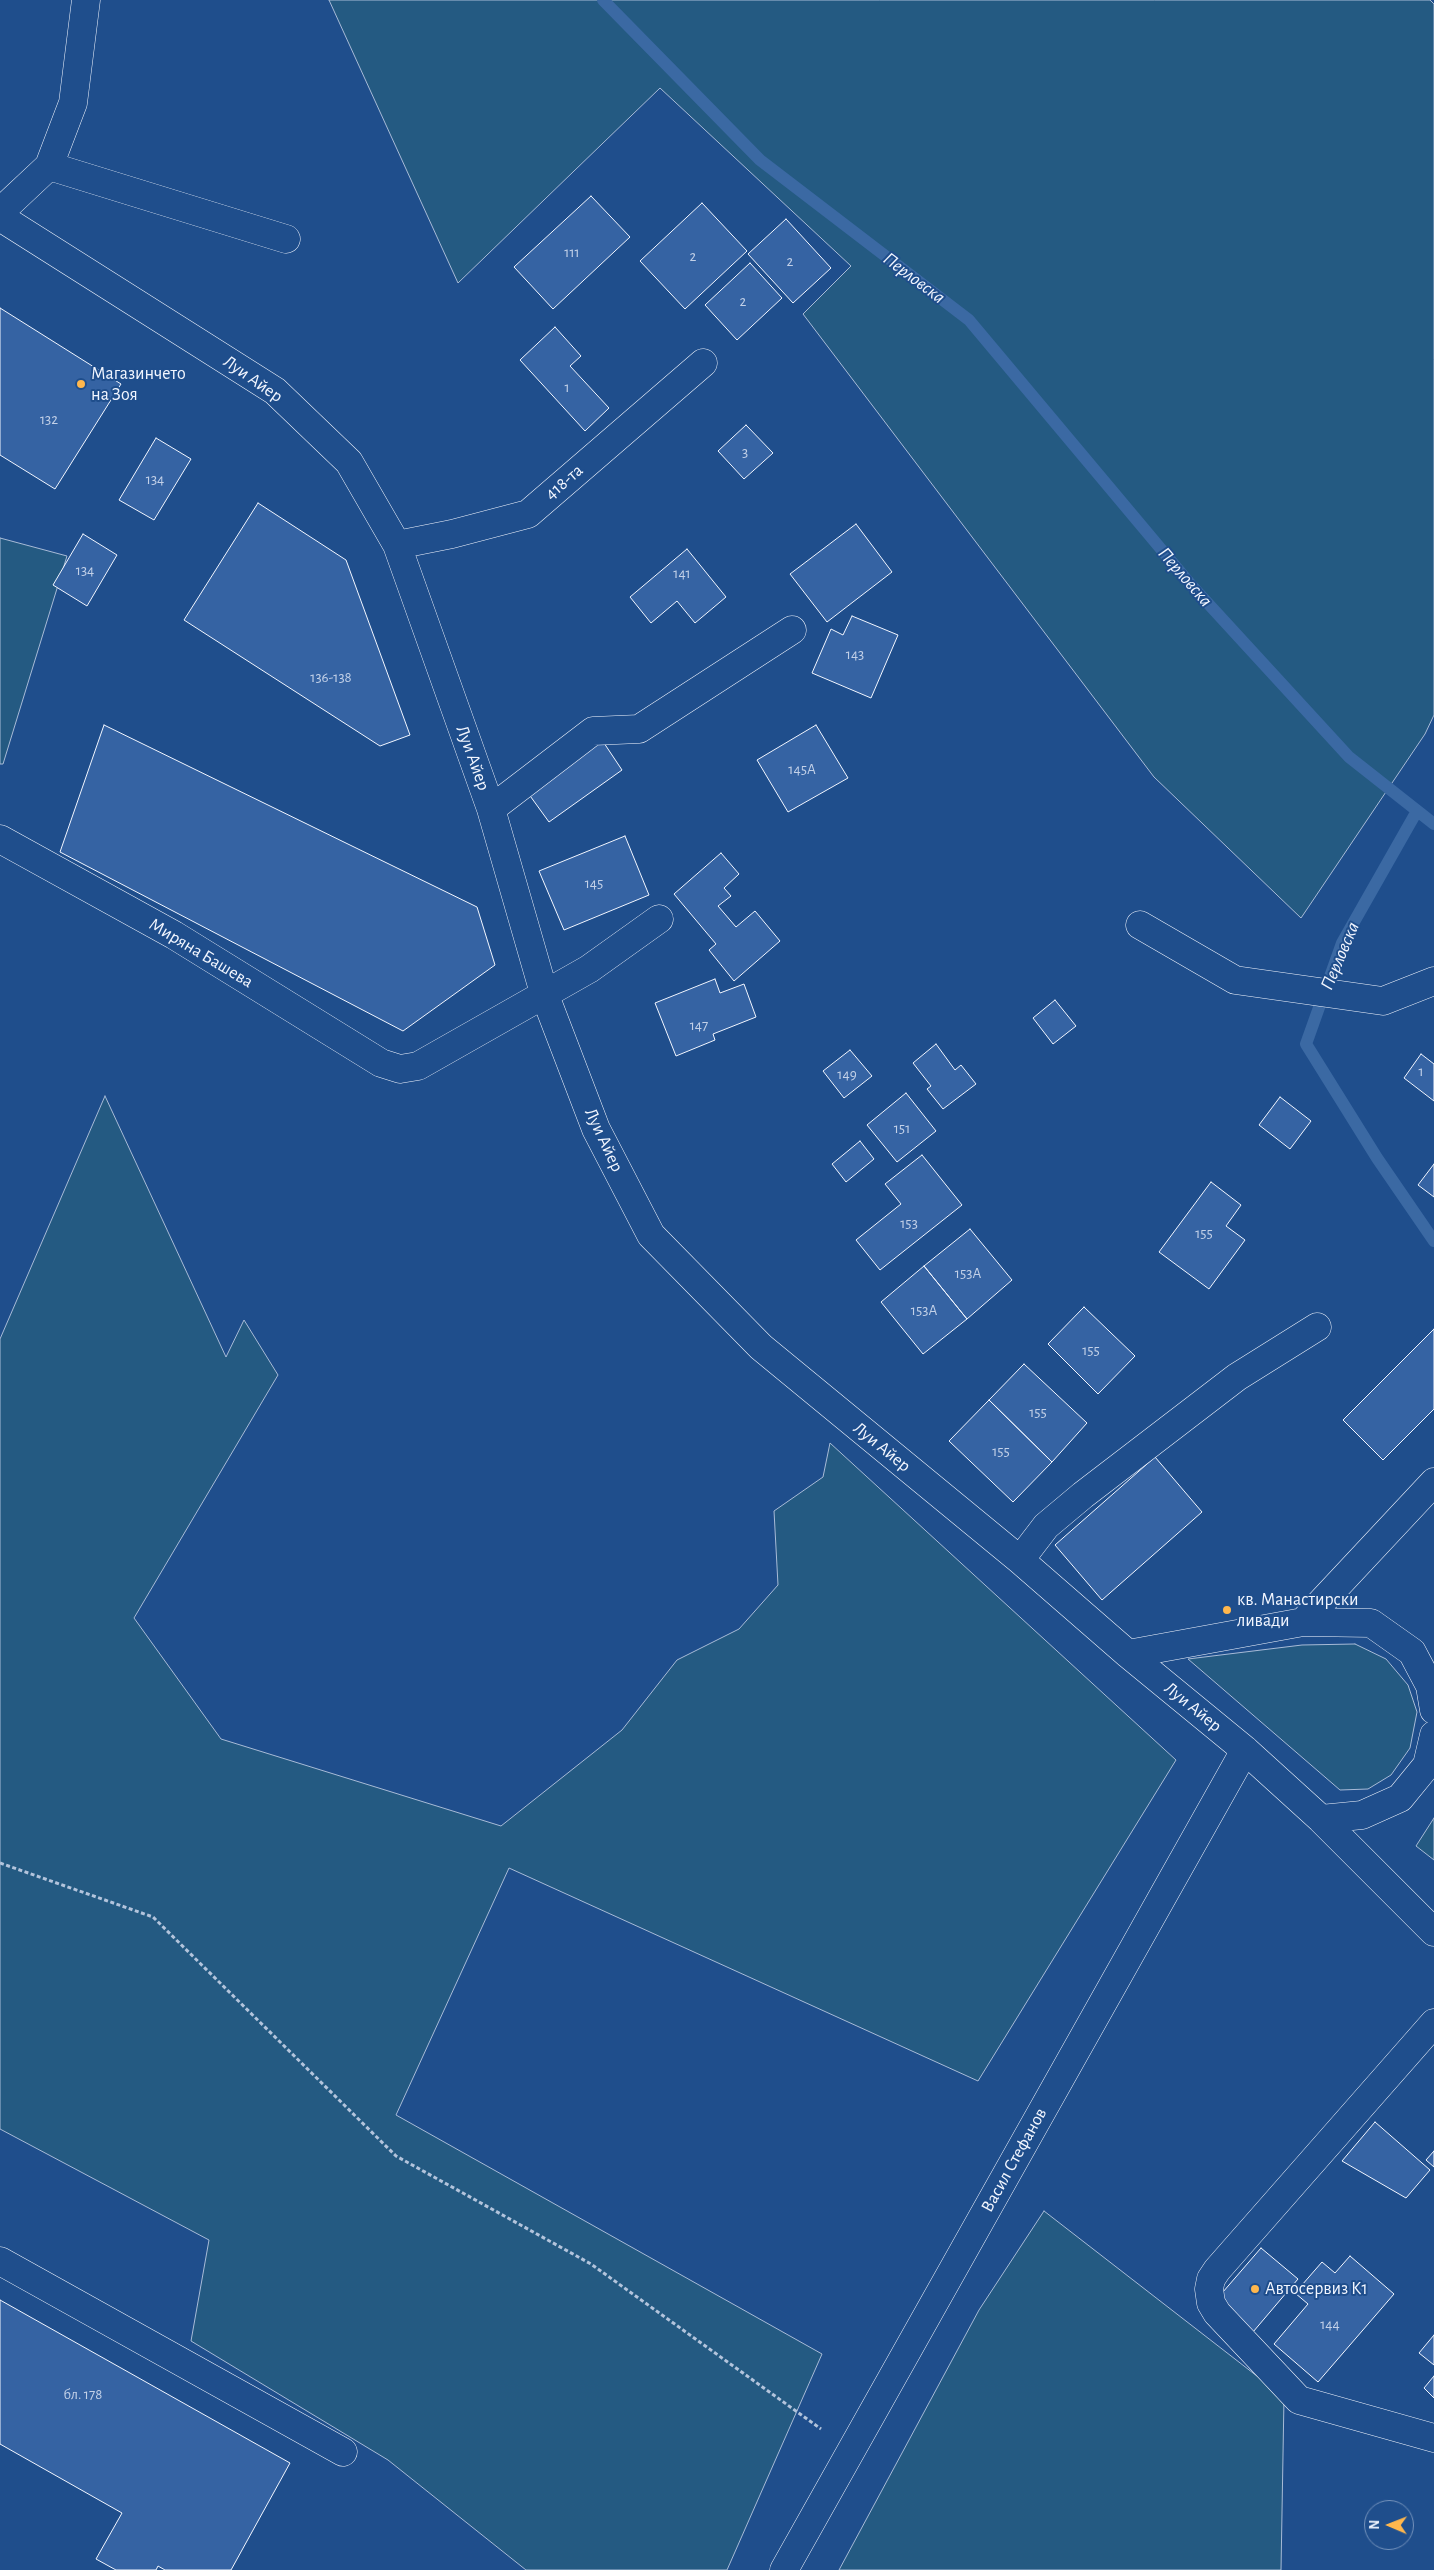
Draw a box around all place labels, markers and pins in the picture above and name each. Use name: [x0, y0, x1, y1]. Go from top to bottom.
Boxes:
place label: Магазинчето на Зоя: [91, 363, 186, 406]
marker: Магазинчето на Зоя: [75, 378, 87, 390]
place label: кв. Манастирски ливади: [1237, 1589, 1359, 1632]
marker: кв. Манастирски ливади: [1221, 1604, 1233, 1616]
place label: Автосервиз К1: [1265, 2278, 1368, 2300]
marker: Автосервиз К1: [1249, 2283, 1261, 2295]

